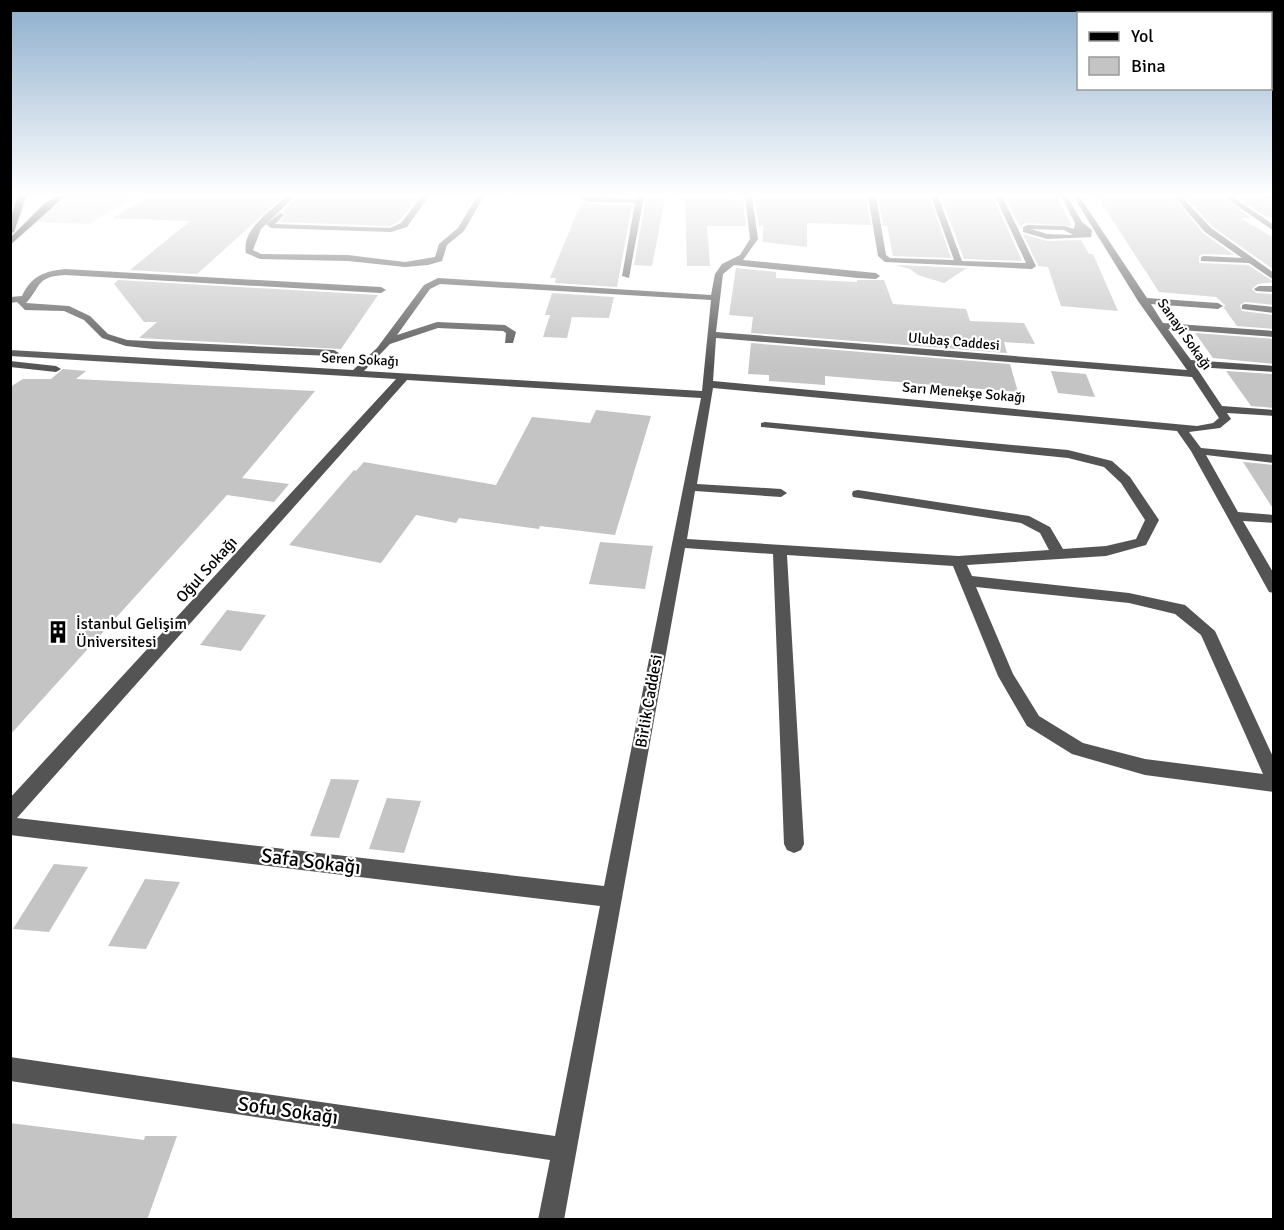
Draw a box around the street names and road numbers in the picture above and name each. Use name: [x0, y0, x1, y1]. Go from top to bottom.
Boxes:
street label: Sanayi Sokağı: [1154, 295, 1215, 373]
street label: Ulubaş Caddesi: [907, 329, 1000, 354]
street label: Seren Sokağı: [321, 349, 399, 370]
street label: Sarı Menekşe Sokağı: [902, 379, 1026, 406]
street label: Oğul Sokağı: [172, 533, 242, 607]
street label: Birlik Caddesi: [631, 653, 667, 749]
street label: Safa Sokağı: [260, 843, 362, 880]
street label: Sofu Sokağı: [236, 1091, 340, 1130]

